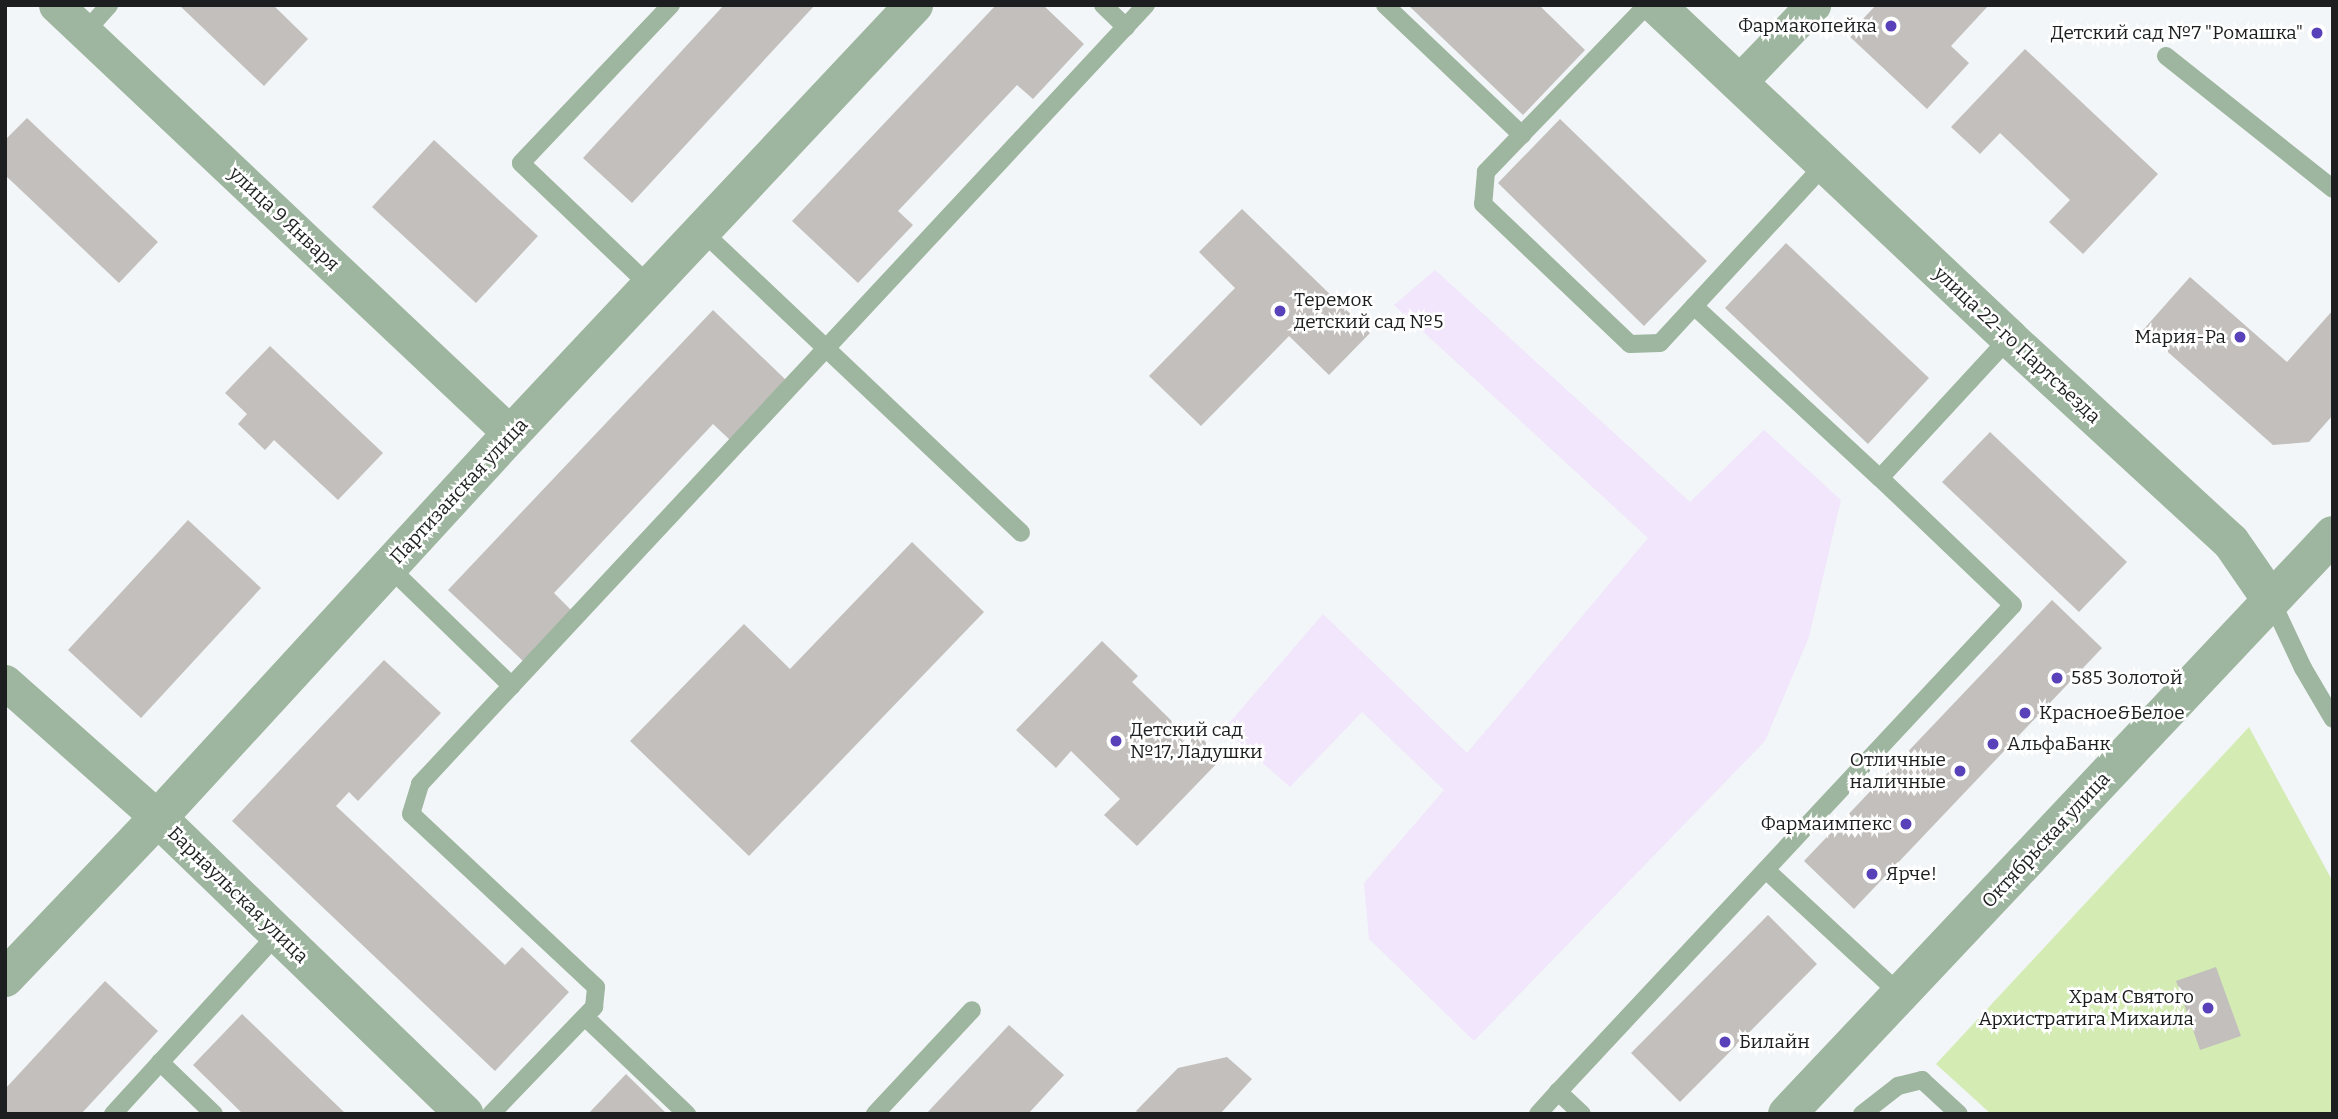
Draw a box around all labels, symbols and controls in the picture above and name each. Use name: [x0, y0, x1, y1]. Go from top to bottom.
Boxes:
place label: Фармакопейка: [1738, 15, 1877, 37]
marker: Фармакопейка: [1883, 18, 1899, 34]
place label: Детский сад №7 "Ромашка": [2051, 22, 2303, 44]
marker: Детский сад №7 "Ромашка": [2309, 25, 2325, 41]
street label: улица 9 Января: [224, 162, 344, 276]
street label: улица 22-го Партсъезда: [1929, 262, 2105, 428]
place label: Теремок детский сад №5: [1294, 289, 1443, 333]
marker: Теремок детский сад №5: [1272, 303, 1288, 319]
place label: Мария-Ра: [2135, 326, 2226, 348]
marker: Мария-Ра: [2232, 329, 2248, 345]
street label: Партизанская улица: [386, 413, 532, 569]
place label: 585 Золотой: [2071, 667, 2183, 689]
marker: 585 Золотой: [2049, 670, 2065, 686]
place label: Красное&Белое: [2039, 702, 2185, 724]
marker: Красное&Белое: [2017, 705, 2033, 721]
place label: Детский сад №17, Ладушки: [1130, 719, 1264, 763]
marker: Детский сад №17, Ладушки: [1108, 733, 1124, 749]
place label: АльфаБанк: [2007, 733, 2111, 755]
marker: АльфаБанк: [1985, 736, 2001, 752]
place label: Отличные наличные: [1849, 749, 1946, 793]
marker: Отличные наличные: [1952, 763, 1968, 779]
street label: Октябрьская улица: [1977, 767, 2115, 913]
place label: Фармаимпекс: [1761, 813, 1892, 835]
marker: Фармаимпекс: [1898, 816, 1914, 832]
street label: Барнаульская улица: [163, 822, 313, 968]
place label: Ярче!: [1886, 863, 1937, 885]
marker: Ярче!: [1864, 866, 1880, 882]
place label: Храм Святого Архистратига Михаила: [1979, 986, 2194, 1030]
marker: Храм Святого Архистратига Михаила: [2200, 1000, 2216, 1016]
place label: Билайн: [1739, 1031, 1810, 1053]
marker: Билайн: [1717, 1034, 1733, 1050]

